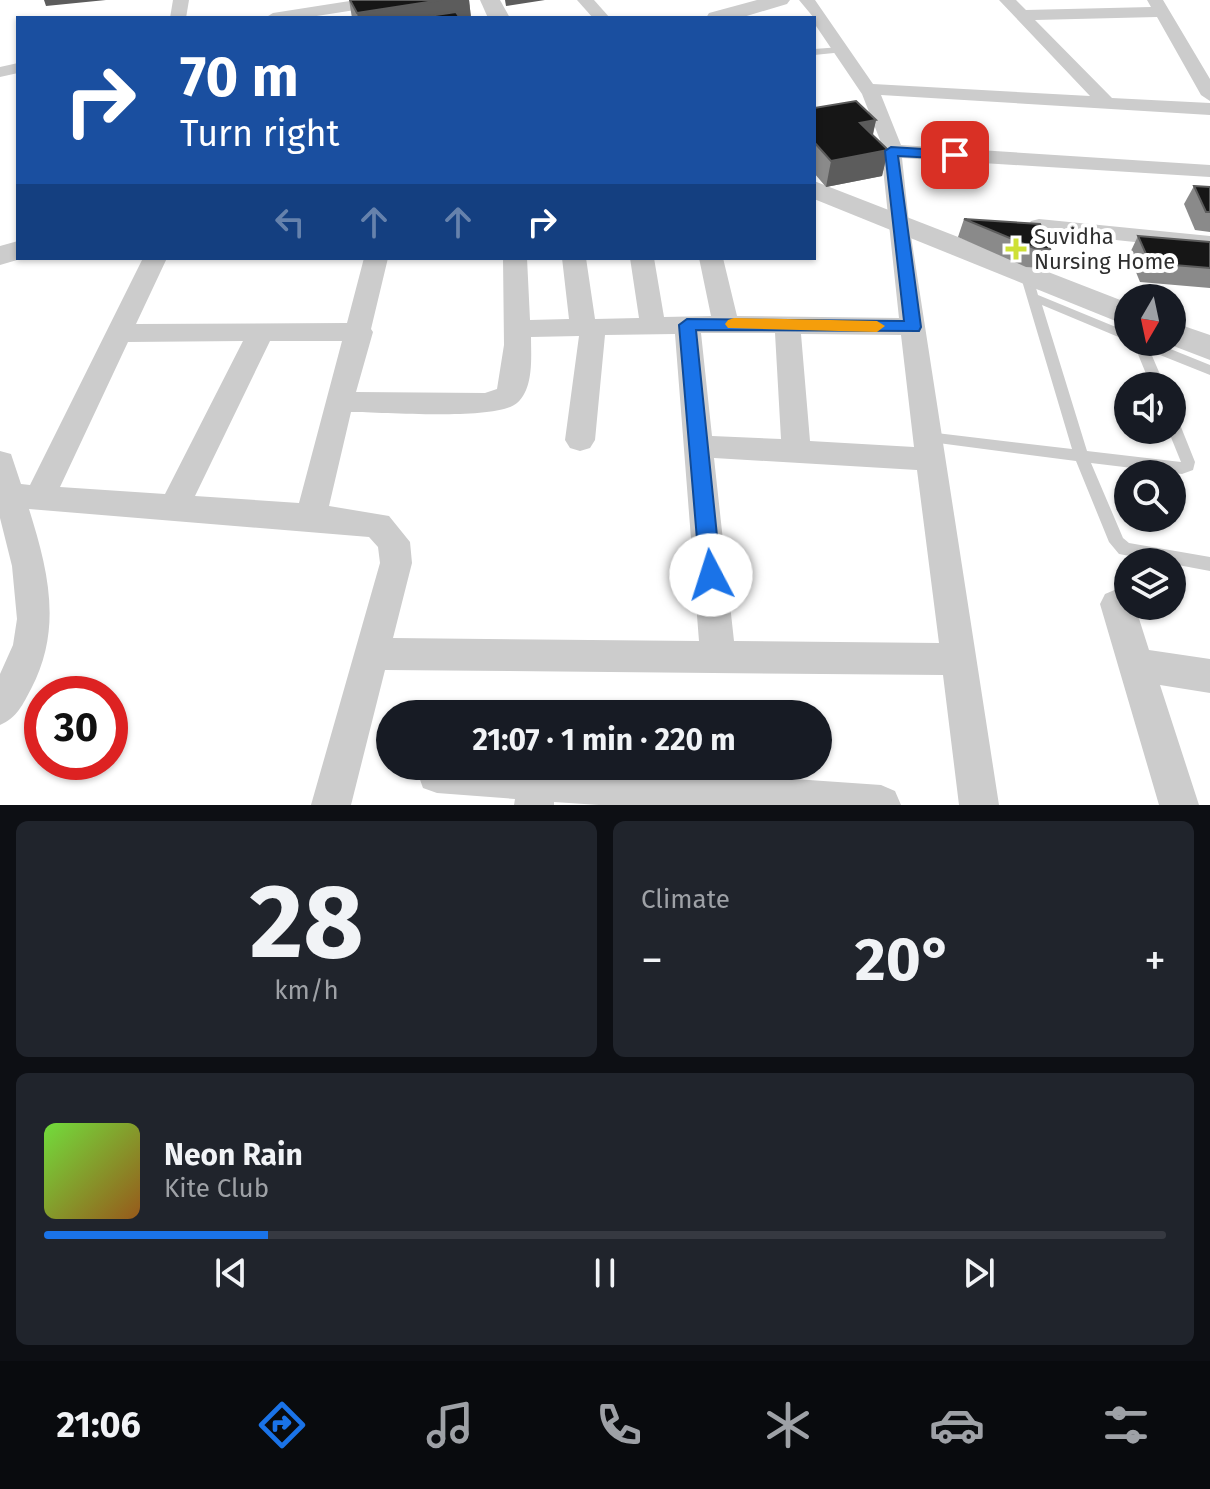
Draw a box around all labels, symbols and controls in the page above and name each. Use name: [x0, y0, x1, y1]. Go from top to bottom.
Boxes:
text: 70 m: [180, 44, 299, 111]
icon: right: [48, 48, 152, 152]
text: Turn right: [180, 112, 340, 156]
pin: [921, 121, 989, 189]
icon: arrive: [933, 133, 977, 177]
icon: left: [268, 200, 312, 244]
icon: ahead: [352, 200, 396, 244]
icon: ahead: [436, 200, 480, 244]
icon: right: [520, 200, 564, 244]
place label: Suvidha Nursing Home: [1034, 223, 1175, 275]
marker: Suvidha Nursing Home: [1005, 238, 1027, 260]
north arrow: [1114, 284, 1186, 356]
map controls: [1114, 284, 1186, 620]
button: sound: [1114, 372, 1186, 444]
button: search: [1114, 460, 1186, 532]
position arrow: [669, 533, 753, 617]
button: layers: [1114, 548, 1186, 620]
speed limit sign: 30: [24, 676, 128, 780]
text: 21:07 · 1 min · 220 m: [473, 722, 735, 758]
text: 28: [249, 860, 364, 985]
text: Climate: [641, 884, 730, 915]
text: 20°: [855, 924, 952, 996]
text: −: [641, 934, 663, 987]
text: +: [1144, 934, 1166, 987]
text: km/h: [274, 975, 339, 1006]
text: Neon Rain: [164, 1137, 303, 1173]
text: Kite Club: [164, 1173, 269, 1204]
icon: previous: [209, 1251, 253, 1295]
icon: pause: [583, 1251, 627, 1295]
icon: next: [957, 1251, 1001, 1295]
icon: directions: [254, 1397, 310, 1453]
icon: music: [422, 1397, 478, 1453]
icon: phone: [591, 1397, 647, 1453]
icon: climate: [760, 1397, 816, 1453]
icon: car: [929, 1397, 985, 1453]
icon: filters: [1098, 1397, 1154, 1453]
text: 21:06: [56, 1403, 141, 1447]

